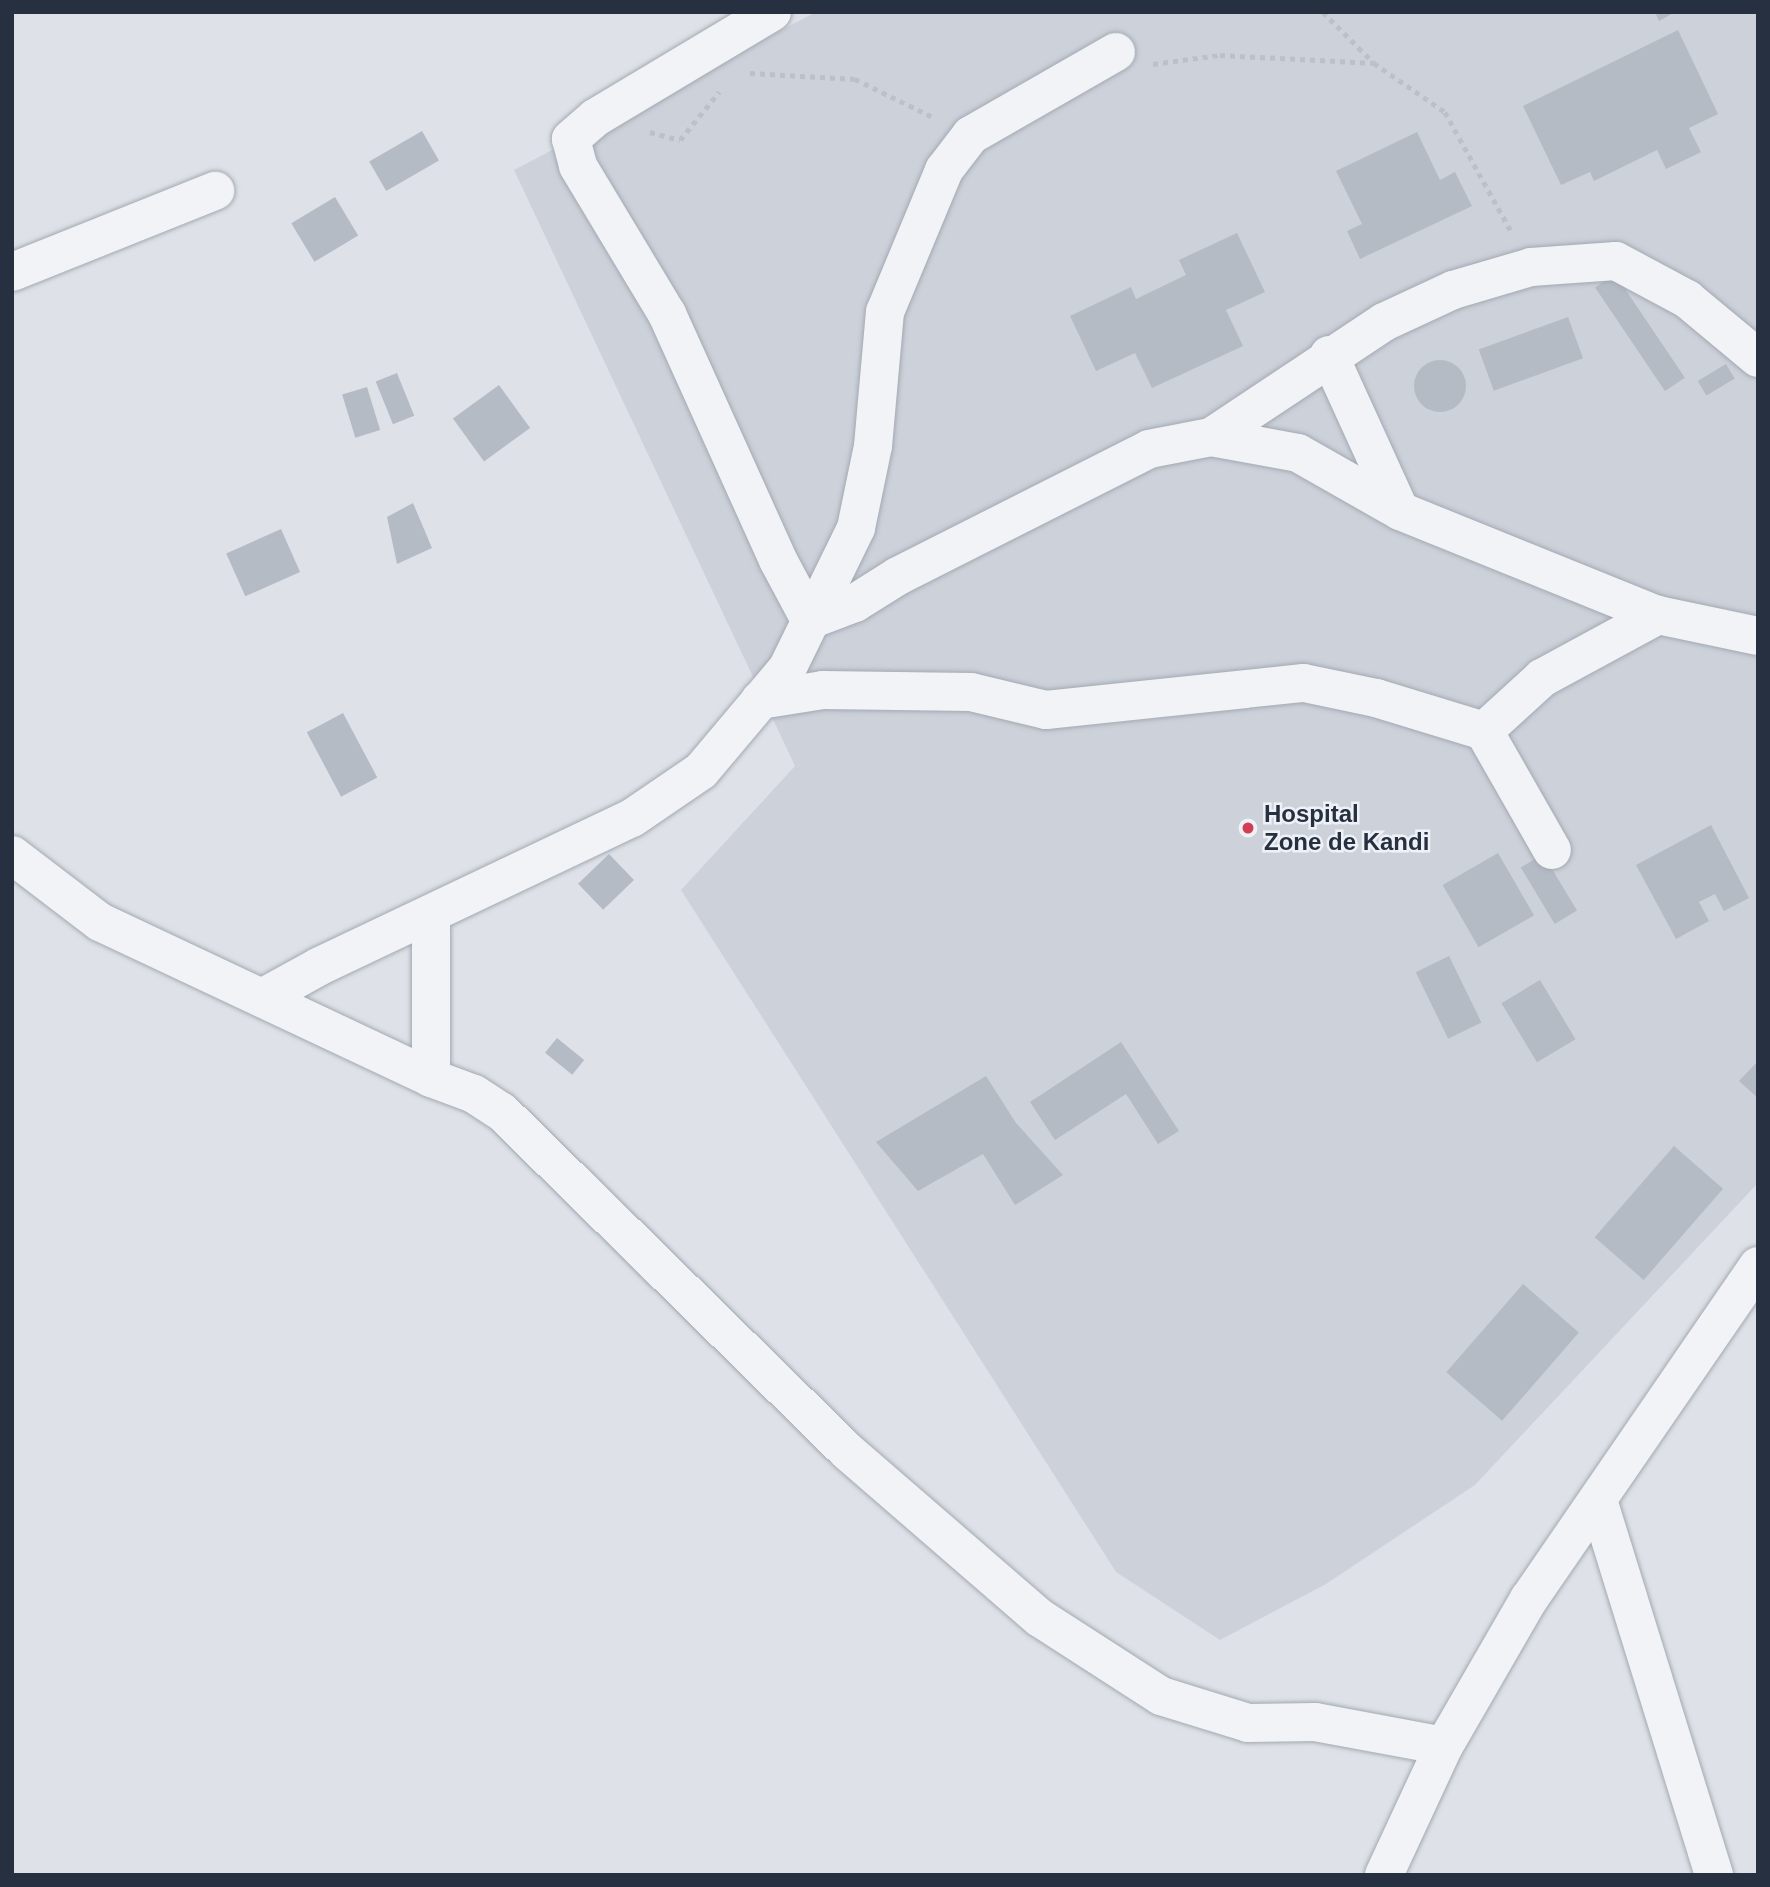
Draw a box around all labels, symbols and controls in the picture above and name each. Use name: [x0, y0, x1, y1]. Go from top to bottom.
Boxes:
place label: Hospital Zone de Kandi: [1264, 800, 1429, 856]
marker: Hospital Zone de Kandi: [1238, 818, 1258, 838]

